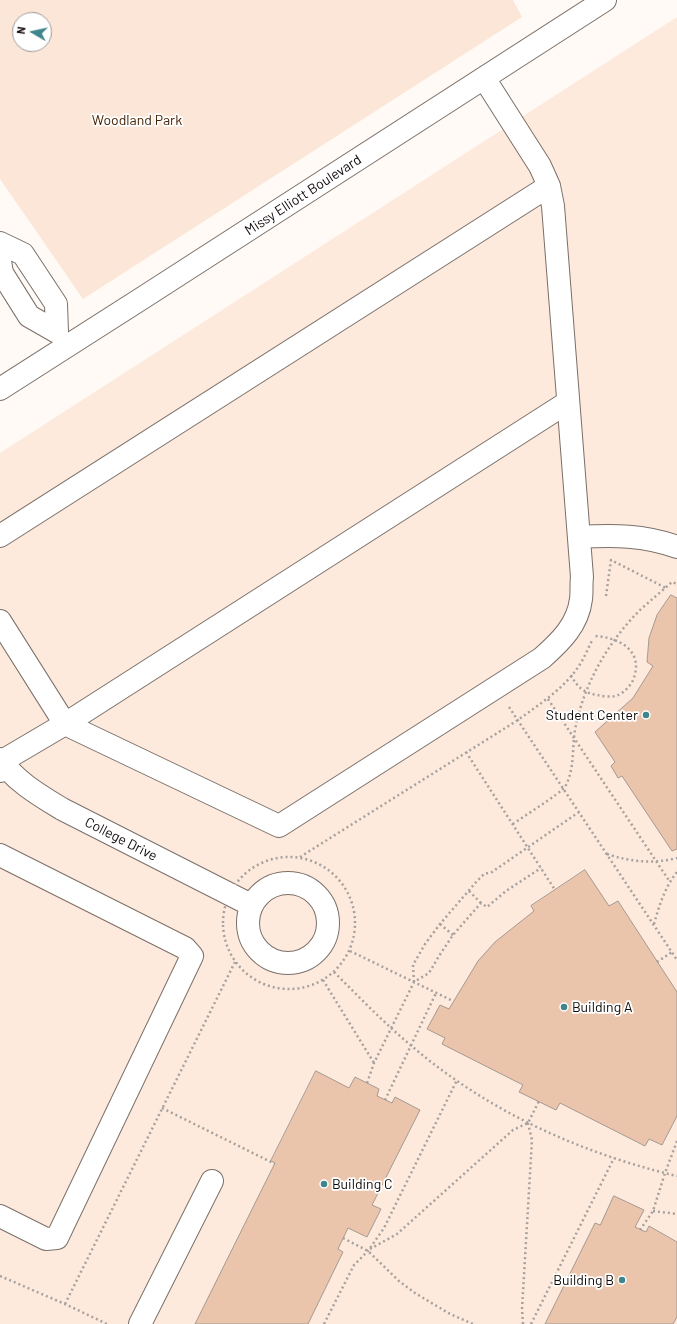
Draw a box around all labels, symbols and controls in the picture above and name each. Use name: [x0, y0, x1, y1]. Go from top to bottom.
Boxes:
north arrow: [12, 12, 52, 52]
text: N: [14, 26, 28, 35]
park label: Woodland Park: [92, 112, 182, 128]
street label: Missy Elliott Boulevard: [242, 151, 364, 239]
place label: Student Center: [546, 707, 638, 723]
marker: Student Center: [641, 710, 651, 720]
street label: College Drive: [82, 814, 160, 864]
place label: Building A: [572, 999, 632, 1015]
marker: Building A: [559, 1002, 569, 1012]
place label: Building C: [332, 1176, 392, 1192]
marker: Building C: [319, 1179, 329, 1189]
place label: Building B: [553, 1272, 614, 1288]
marker: Building B: [617, 1275, 627, 1285]

